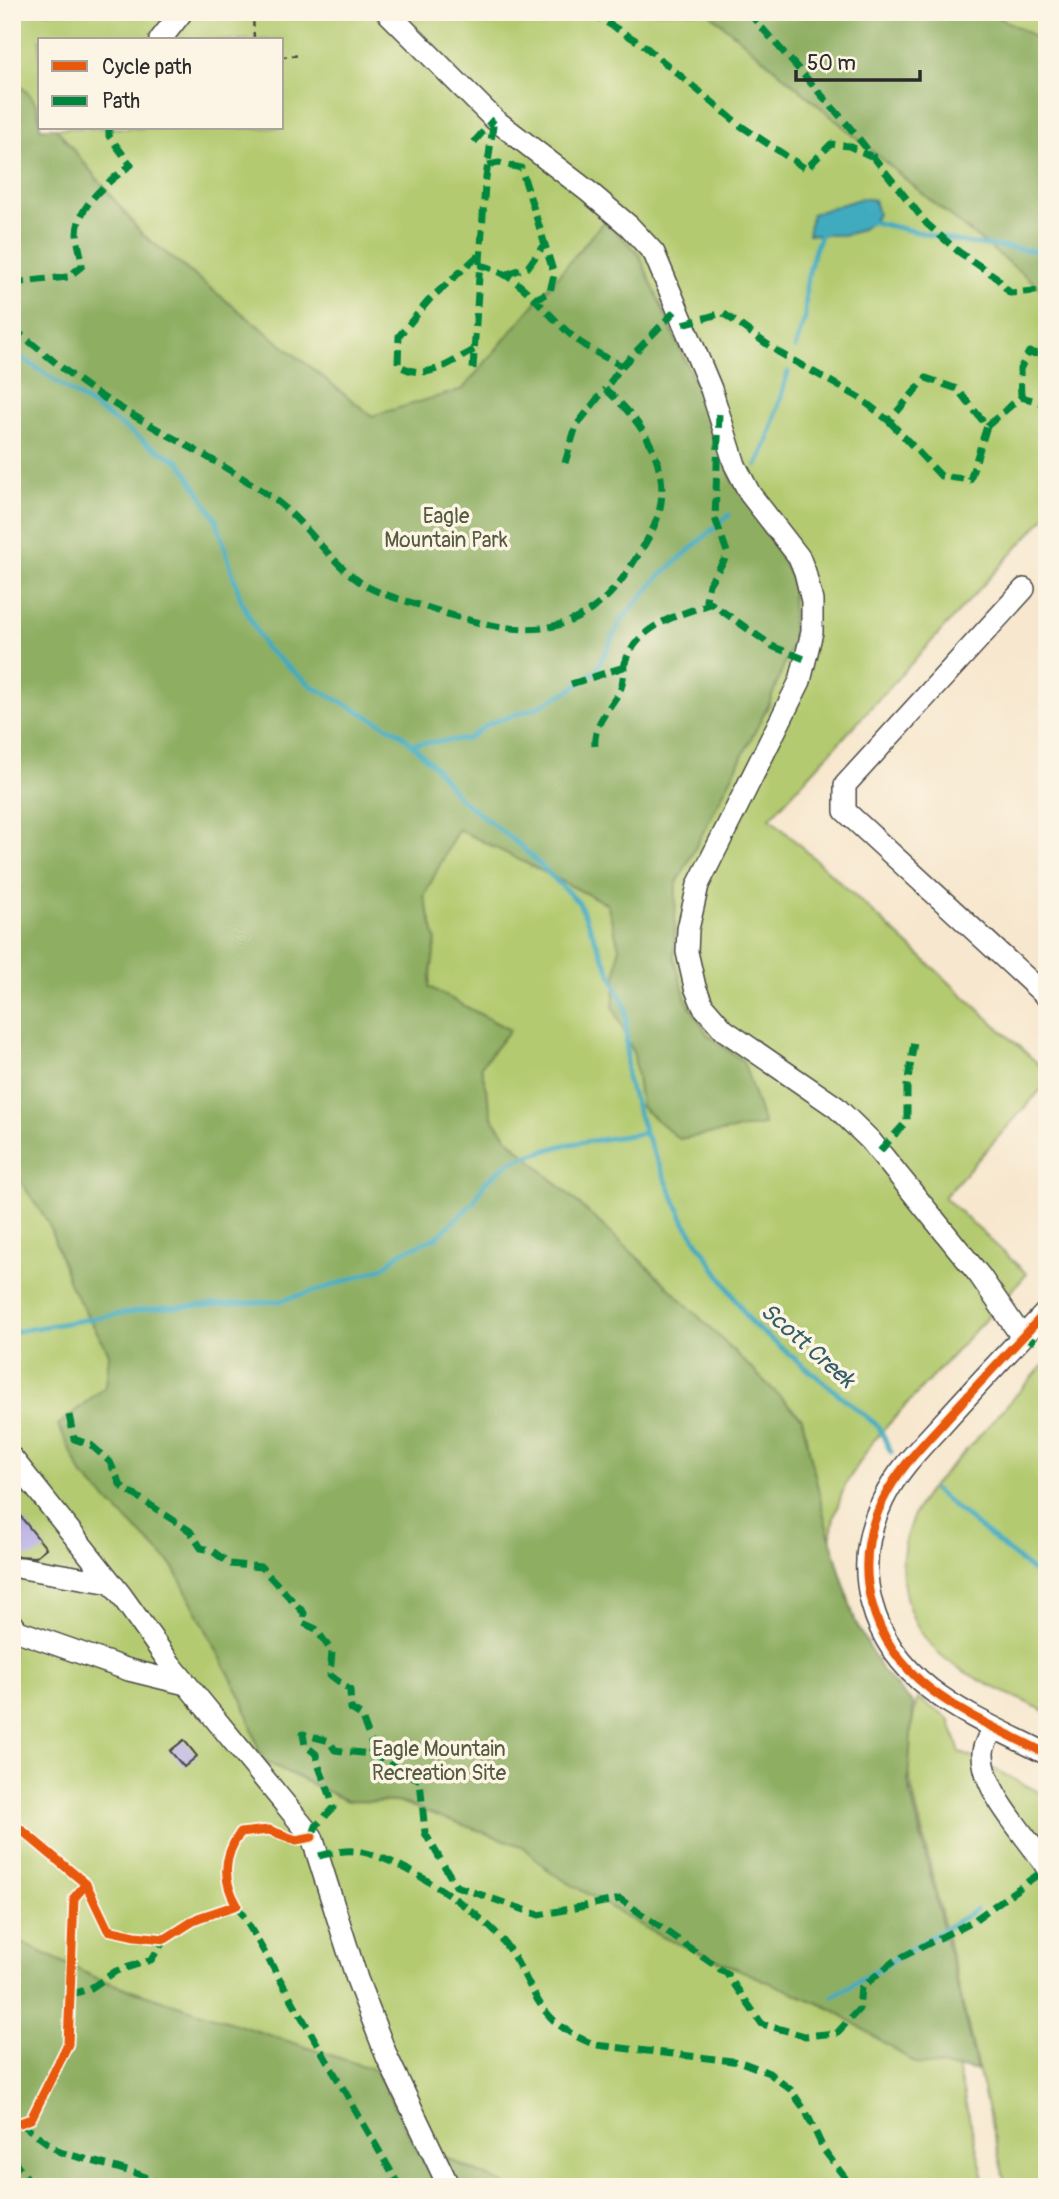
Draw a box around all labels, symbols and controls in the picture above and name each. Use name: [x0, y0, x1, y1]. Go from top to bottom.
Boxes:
legend: [38, 38, 284, 130]
scale bar: [796, 38, 921, 82]
text: 50 m: [807, 50, 856, 77]
text: Cycle path: [102, 54, 192, 81]
text: Path: [102, 88, 140, 115]
park label: Eagle Mountain Park: [384, 503, 508, 554]
water label: Scott Creek: [755, 1297, 862, 1396]
park label: Eagle Mountain Recreation Site: [372, 1736, 507, 1787]

